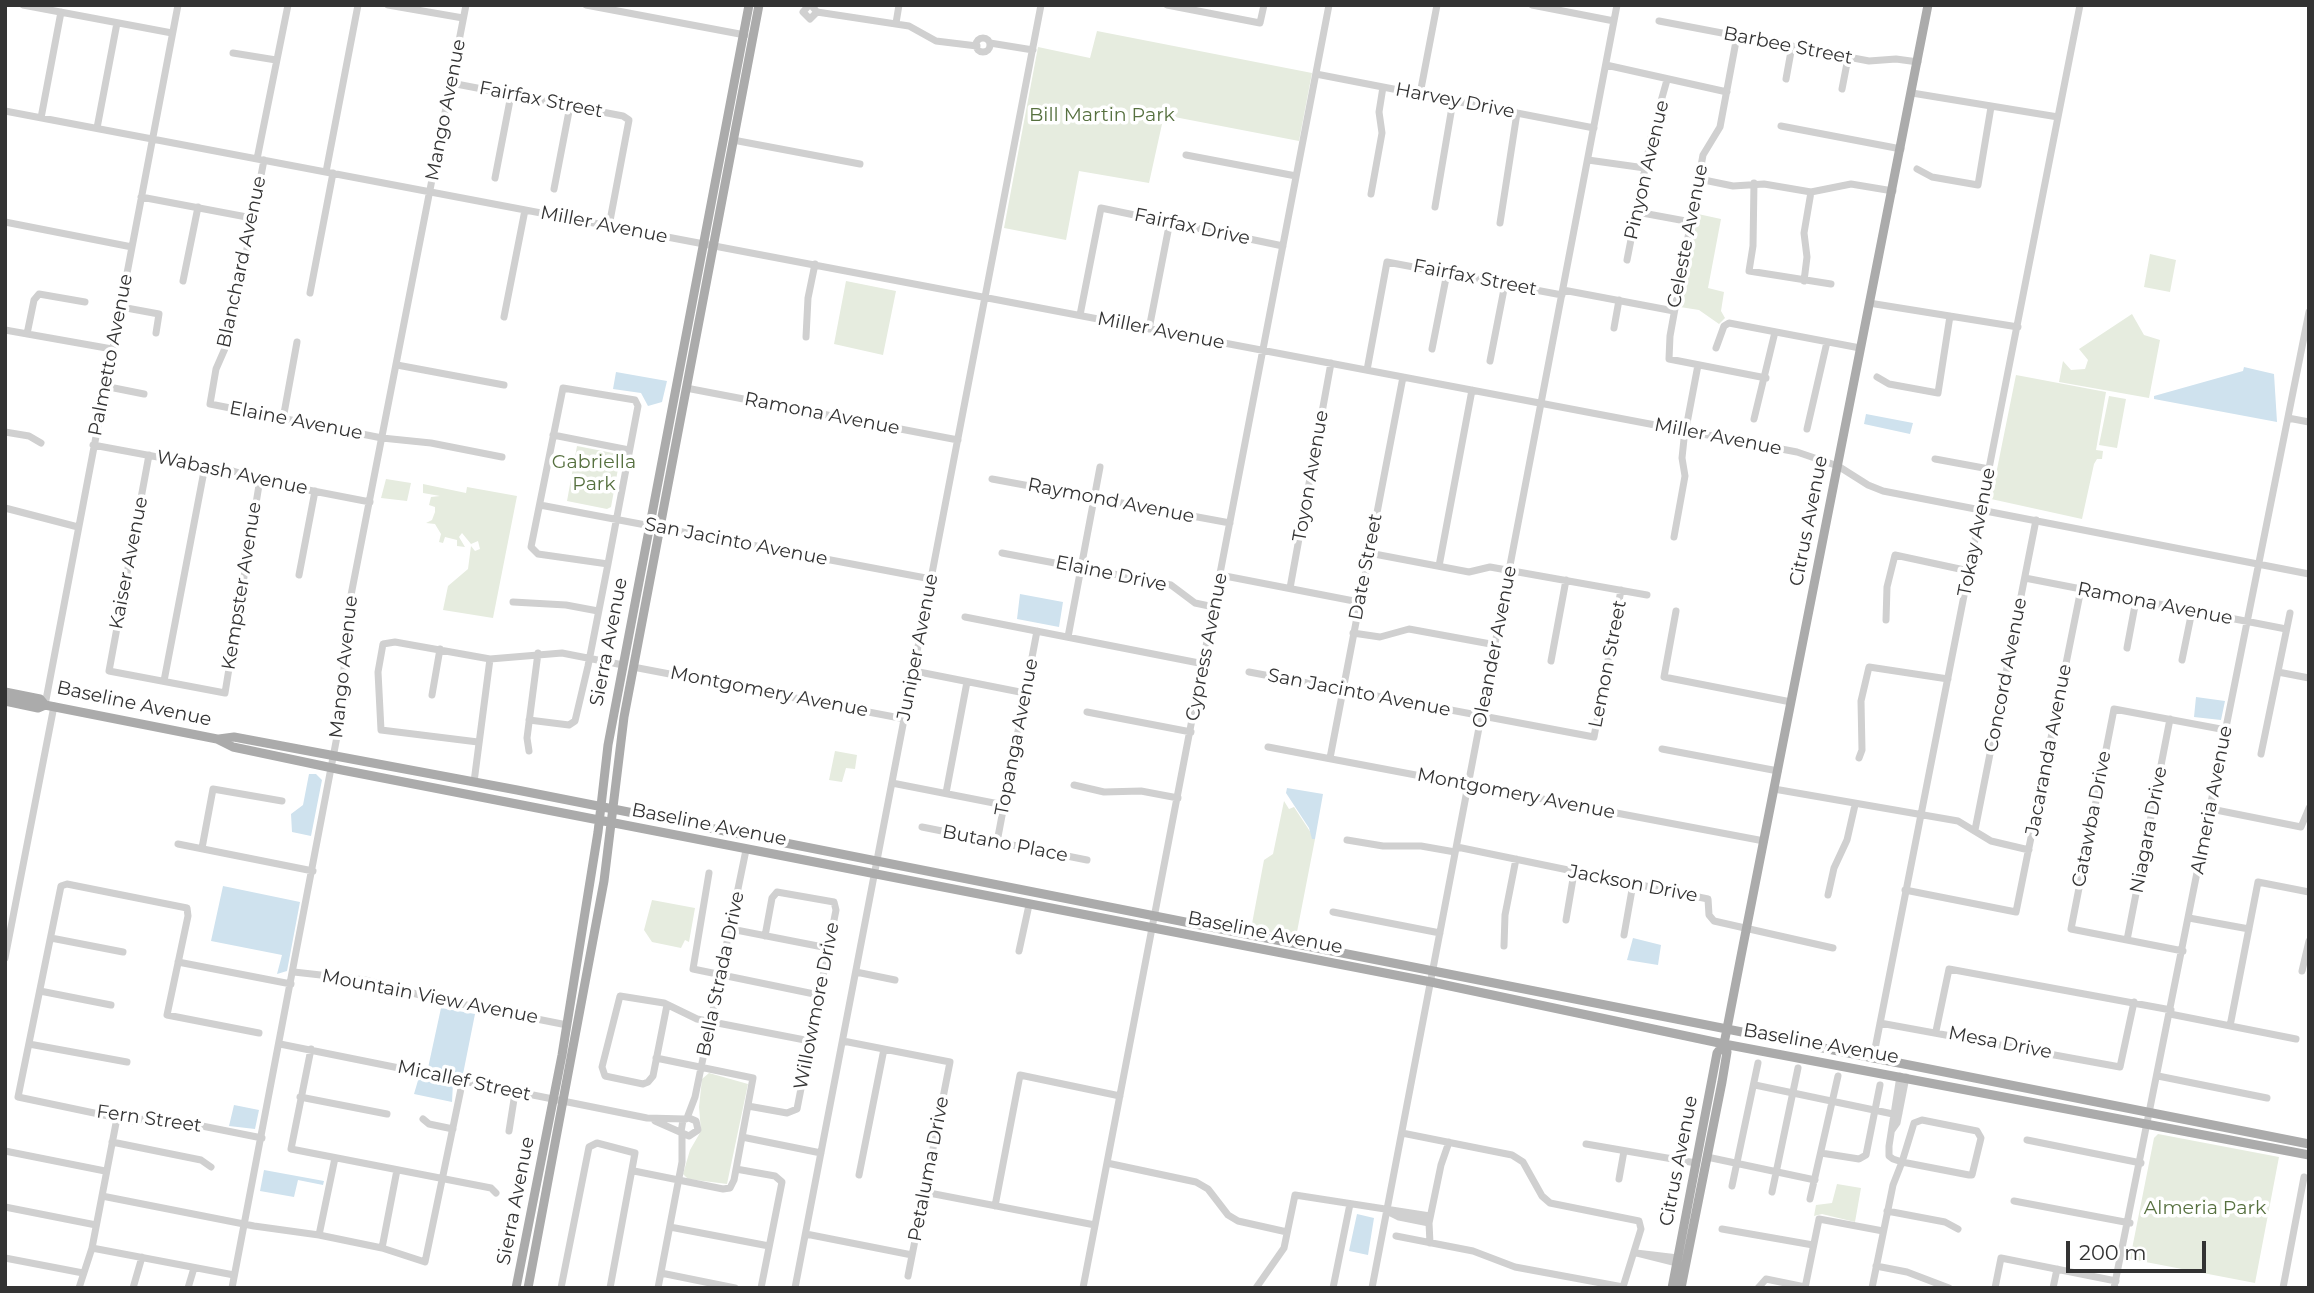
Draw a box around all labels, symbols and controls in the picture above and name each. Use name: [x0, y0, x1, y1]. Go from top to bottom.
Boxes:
street label: Barbee Street: [1721, 22, 1855, 70]
street label: Mango Avenue: [421, 37, 471, 183]
street label: Fairfax Street: [477, 77, 605, 123]
street label: Harvey Drive: [1393, 78, 1517, 124]
street label: Pinyon Avenue: [1620, 98, 1674, 242]
park label: Bill Martin Park: [1029, 104, 1175, 126]
street label: Celeste Avenue: [1663, 162, 1713, 310]
street label: Blanchard Avenue: [213, 174, 271, 350]
street label: Miller Avenue: [538, 201, 670, 249]
street label: Fairfax Drive: [1132, 204, 1252, 250]
street label: Fairfax Street: [1411, 255, 1539, 301]
street label: Palmetto Avenue: [84, 272, 138, 438]
street label: Miller Avenue: [1095, 307, 1227, 355]
street label: Ramona Avenue: [742, 388, 902, 440]
street label: Elaine Avenue: [227, 397, 365, 445]
street label: Toyon Avenue: [1288, 409, 1334, 543]
street label: Miller Avenue: [1652, 413, 1784, 461]
street label: Wabash Avenue: [154, 446, 310, 500]
park label: Gabriella Park: [552, 451, 636, 495]
street label: Citrus Avenue: [1785, 454, 1833, 588]
street label: Tokay Avenue: [1953, 466, 2001, 598]
street label: Raymond Avenue: [1026, 474, 1196, 528]
street label: Kaiser Avenue: [105, 495, 153, 631]
street label: Kempster Avenue: [217, 500, 267, 672]
street label: Date Street: [1344, 512, 1388, 622]
street label: San Jacinto Avenue: [643, 513, 829, 571]
street label: Elaine Drive: [1053, 551, 1169, 597]
street label: Oleander Avenue: [1468, 564, 1522, 730]
street label: Cypress Avenue: [1181, 571, 1233, 723]
street label: Juniper Avenue: [893, 572, 943, 722]
street label: Sierra Avenue: [585, 576, 633, 708]
street label: Ramona Avenue: [2075, 578, 2235, 630]
street label: Mango Avenue: [325, 594, 363, 740]
street label: Concord Avenue: [1980, 596, 2032, 754]
street label: Lemon Street: [1584, 598, 1632, 730]
street label: Topanga Avenue: [991, 657, 1043, 817]
street label: Montgomery Avenue: [668, 662, 870, 722]
street label: Jacaranda Avenue: [2021, 662, 2077, 838]
street label: San Jacinto Avenue: [1266, 664, 1452, 722]
street label: Baseline Avenue: [55, 676, 213, 732]
street label: Almeria Avenue: [2186, 724, 2238, 876]
street label: Catawba Drive: [2068, 749, 2116, 889]
street label: Montgomery Avenue: [1415, 764, 1617, 824]
street label: Niagara Drive: [2126, 765, 2172, 895]
street label: Baseline Avenue: [630, 799, 788, 851]
street label: Butano Place: [940, 821, 1070, 867]
street label: Jackson Drive: [1566, 860, 1700, 908]
street label: Bella Strada Drive: [692, 889, 750, 1059]
street label: Baseline Avenue: [1186, 907, 1344, 959]
street label: Willowmore Drive: [790, 920, 844, 1092]
street label: Mountain View Avenue: [320, 965, 540, 1029]
street label: Baseline Avenue: [1741, 1019, 1901, 1069]
street label: Mesa Drive: [1946, 1022, 2054, 1064]
street label: Micallef Street: [395, 1056, 533, 1106]
street label: Petaluma Drive: [904, 1094, 954, 1244]
street label: Citrus Avenue: [1655, 1094, 1703, 1228]
street label: Fern Street: [95, 1100, 203, 1138]
street label: Sierra Avenue: [492, 1135, 540, 1267]
park label: Almeria Park: [2144, 1197, 2266, 1219]
scale bar: [2069, 1226, 2209, 1270]
text: 200 m: [2079, 1240, 2146, 1265]

